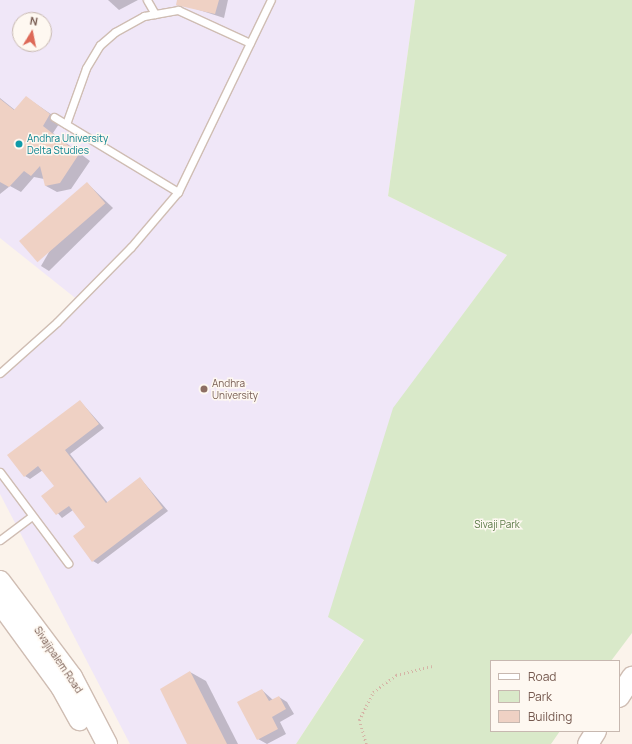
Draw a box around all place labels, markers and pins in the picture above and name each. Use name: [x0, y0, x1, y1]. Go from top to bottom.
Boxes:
place label: Andhra University Delta Studies: [27, 132, 108, 156]
marker: Andhra University Delta Studies: [14, 139, 24, 149]
place label: Andhra University: [212, 377, 258, 400]
marker: Andhra University: [199, 384, 209, 394]

